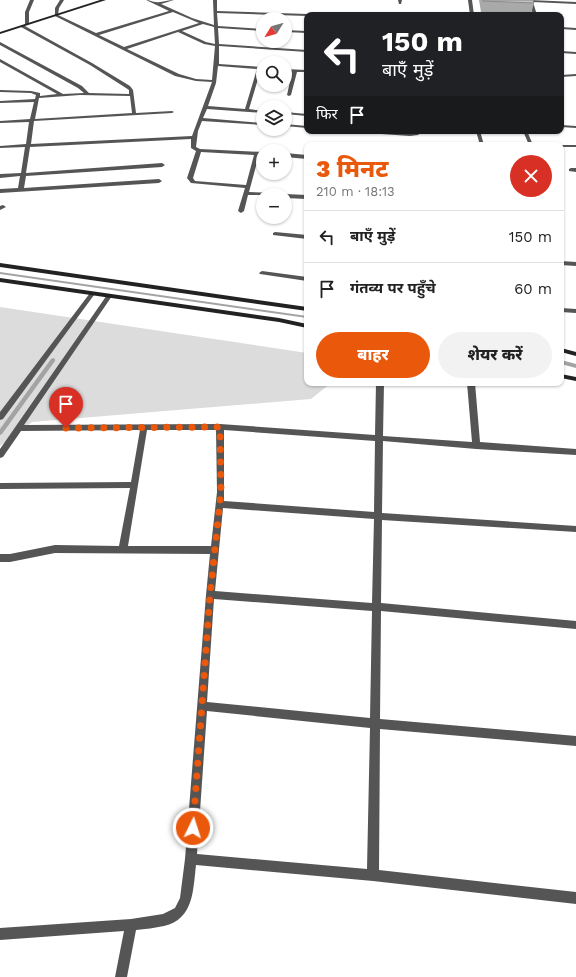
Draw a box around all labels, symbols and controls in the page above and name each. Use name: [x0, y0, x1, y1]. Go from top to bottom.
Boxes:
north arrow: [256, 12, 292, 48]
map controls: [256, 12, 292, 224]
text: 150 m: [382, 25, 463, 58]
icon: left: [316, 28, 368, 80]
button: search: [256, 56, 292, 92]
text: बाएँ मुड़ें: [382, 59, 433, 80]
button: layers: [256, 100, 292, 136]
icon: arrive: [346, 104, 368, 126]
text: फिर: [316, 105, 338, 123]
button: +: [256, 144, 292, 180]
text: 3 मिनट: [316, 155, 388, 183]
button: close: [510, 155, 552, 197]
text: 210 m · 18:13: [316, 184, 395, 199]
button: −: [256, 188, 292, 224]
icon: left: [316, 226, 338, 248]
text: बाएँ मुड़ें: [350, 227, 395, 245]
text: 150 m: [509, 228, 552, 246]
icon: arrive: [316, 278, 338, 300]
text: गंतव्य पर पहुँचे: [350, 279, 436, 297]
text: 60 m: [514, 280, 552, 298]
button: बाहर: [316, 332, 430, 378]
button: शेयर करें: [438, 332, 552, 378]
pin: [49, 387, 83, 428]
icon: arrive: [55, 393, 77, 415]
position arrow: [172, 807, 214, 849]

